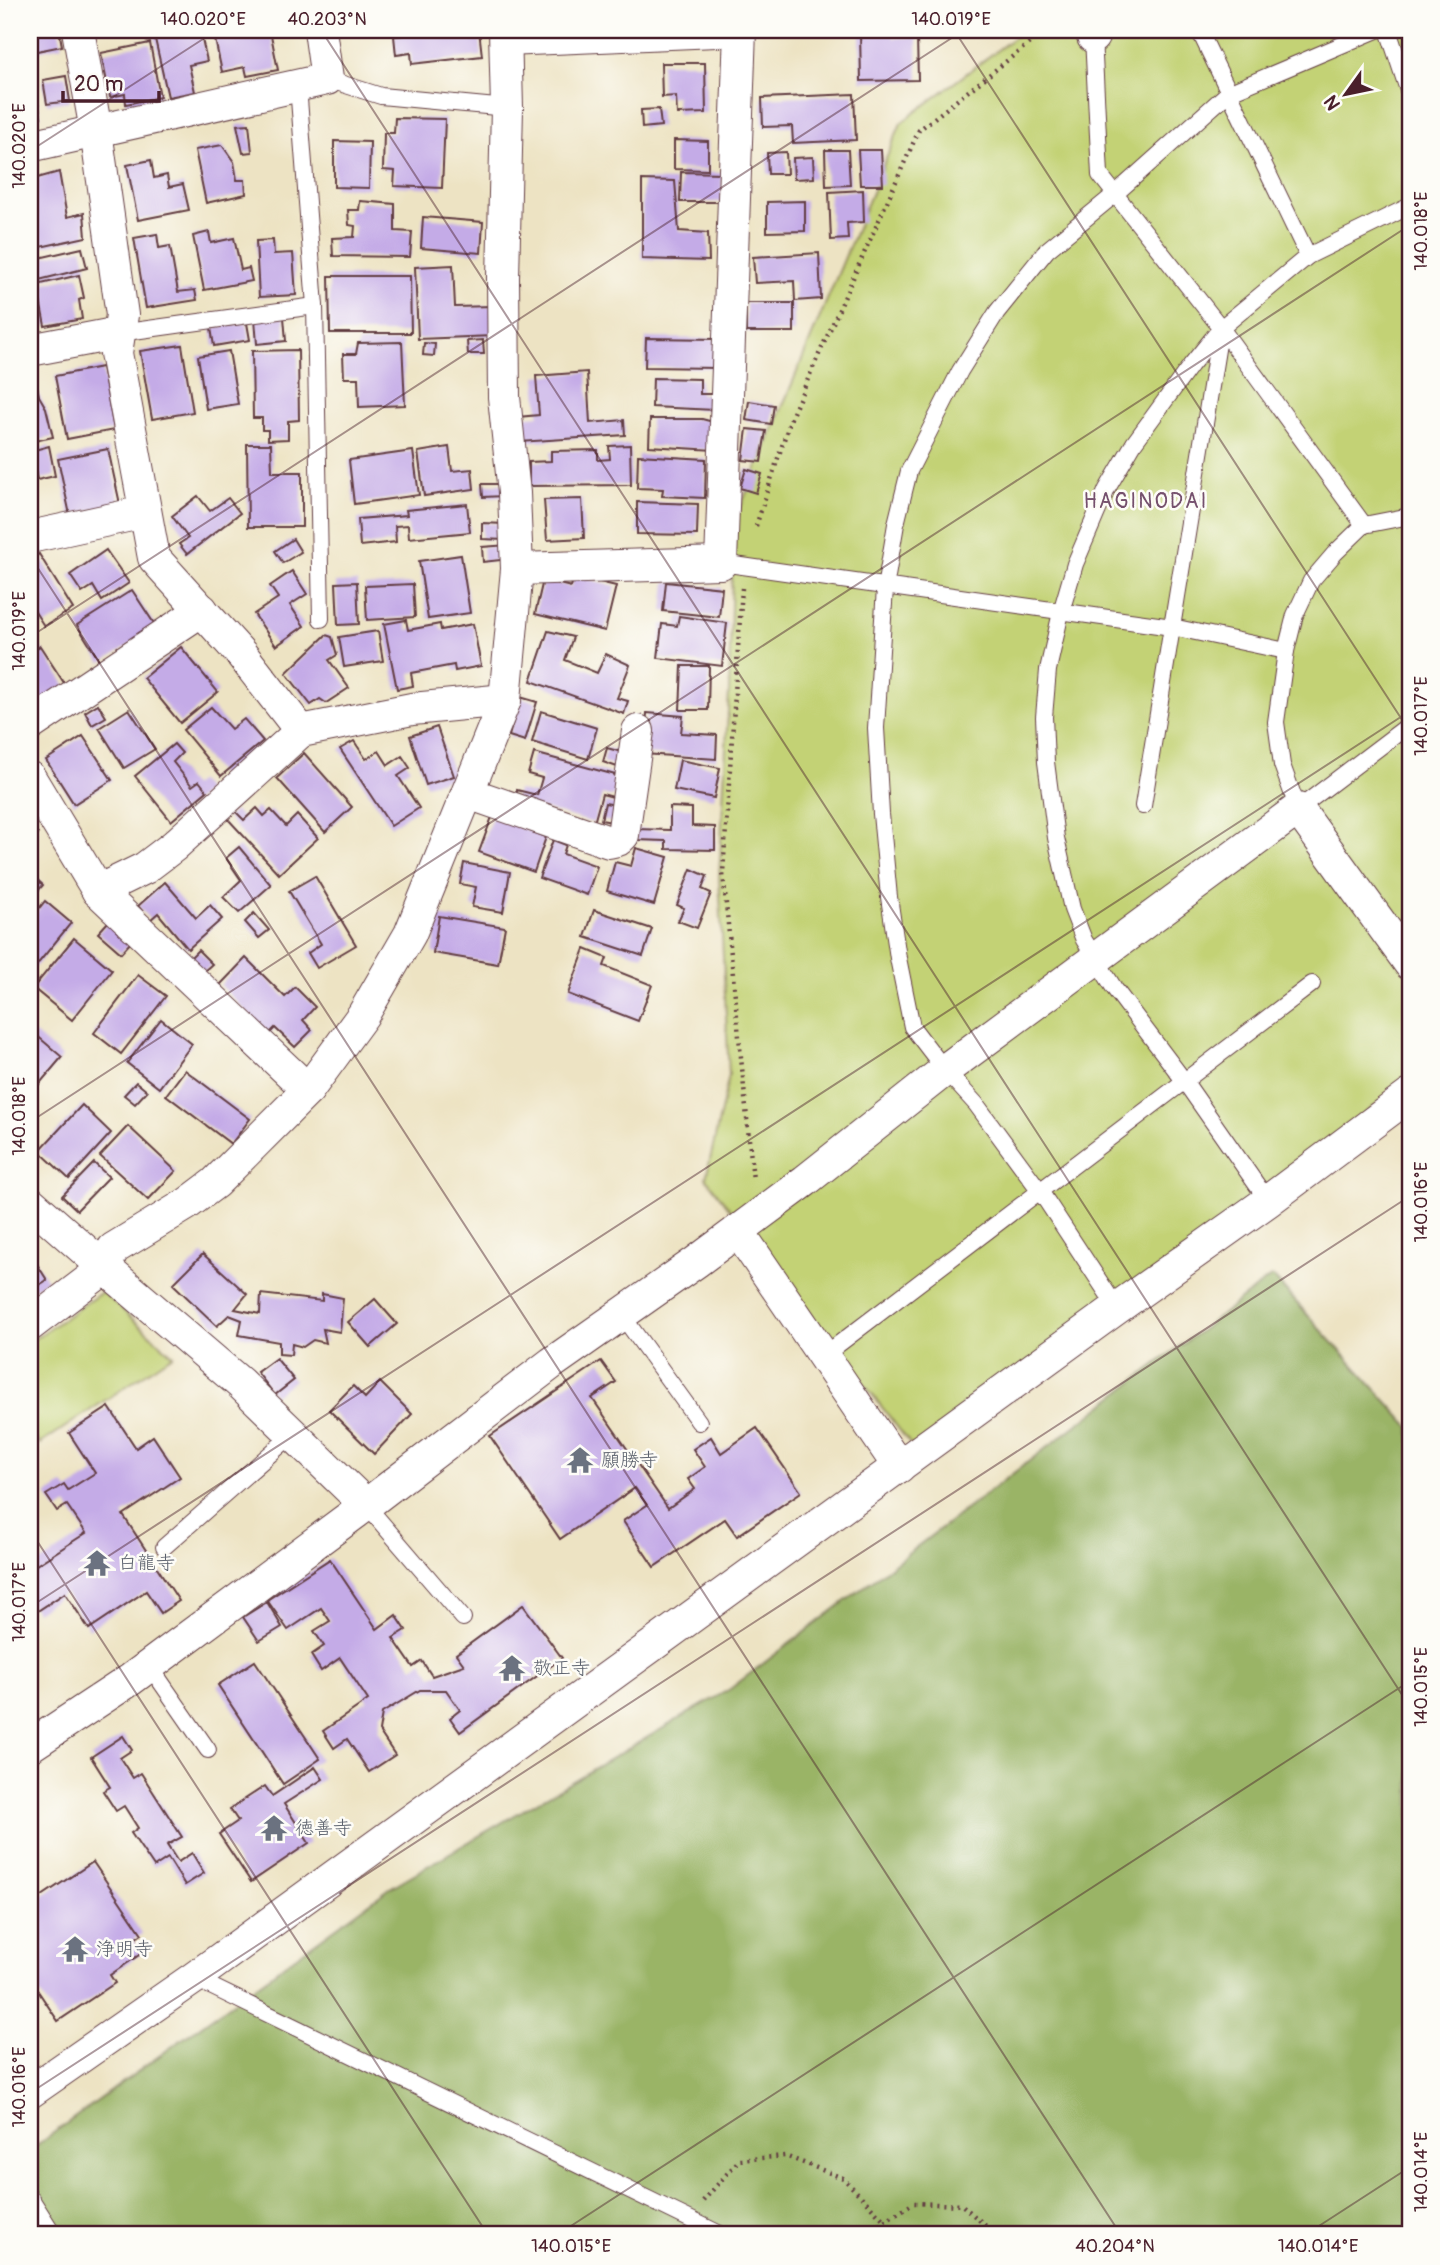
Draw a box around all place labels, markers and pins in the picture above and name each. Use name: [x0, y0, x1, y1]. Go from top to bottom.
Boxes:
temple icon: 願勝寺: [565, 1445, 595, 1475]
place label: 願勝寺: [601, 1448, 658, 1472]
temple icon: 白龍寺: [82, 1548, 112, 1578]
place label: 白龍寺: [118, 1551, 175, 1575]
temple icon: 敬正寺: [497, 1653, 527, 1683]
place label: 敬正寺: [533, 1656, 590, 1680]
temple icon: 徳善寺: [259, 1813, 289, 1843]
place label: 徳善寺: [295, 1816, 352, 1840]
temple icon: 浄明寺: [60, 1934, 90, 1964]
place label: 浄明寺: [96, 1937, 153, 1961]

